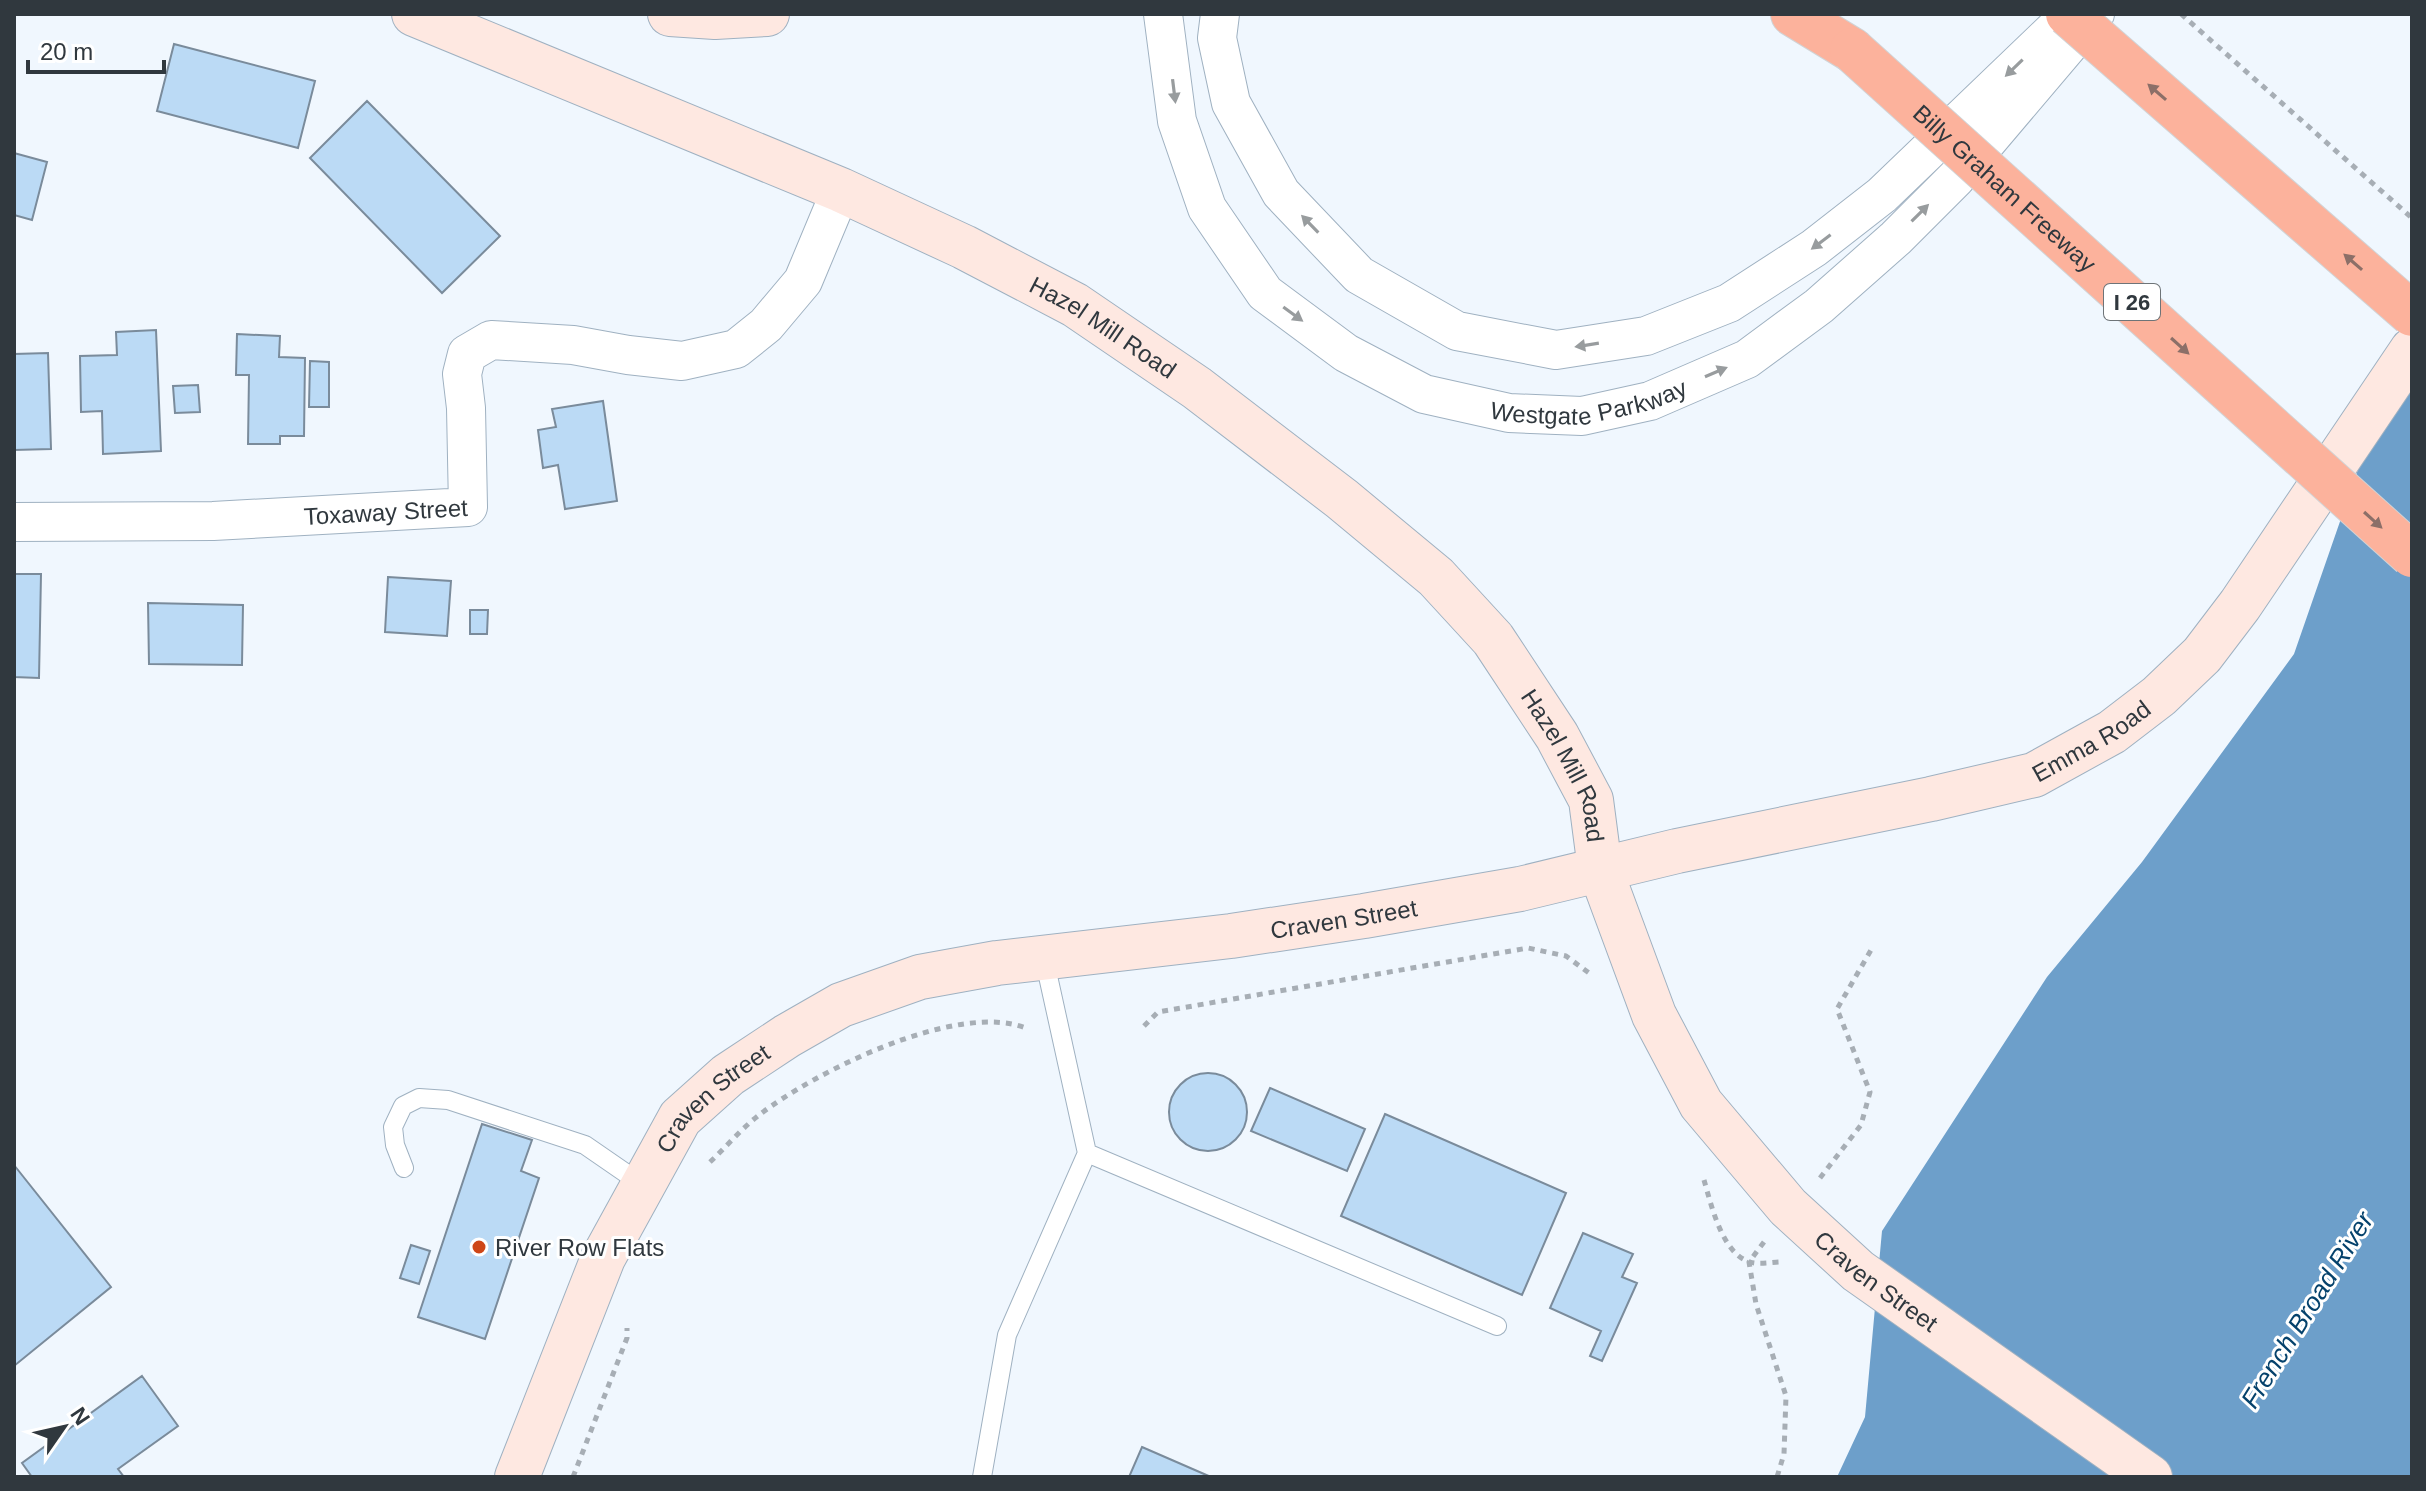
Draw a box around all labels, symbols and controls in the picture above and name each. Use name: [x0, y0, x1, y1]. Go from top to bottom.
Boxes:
scale bar: [28, 24, 164, 74]
text: 20 m: [40, 38, 93, 65]
one-way arrow: [2005, 58, 2024, 77]
one-way arrow: [1167, 79, 1180, 104]
one-way arrow: [2147, 84, 2167, 101]
street label: Billy Graham Freeway: [1908, 99, 2102, 277]
one-way arrow: [1910, 204, 1929, 223]
one-way arrow: [1301, 214, 1319, 233]
one-way arrow: [1811, 233, 1831, 249]
one-way arrow: [2344, 254, 2363, 272]
street label: Hazel Mill Road: [1026, 270, 1181, 383]
road number: I 26: [2104, 284, 2160, 320]
one-way arrow: [1283, 306, 1303, 322]
one-way arrow: [2171, 336, 2190, 354]
one-way arrow: [1574, 339, 1599, 352]
one-way arrow: [1704, 365, 1728, 378]
street label: Westgate Parkway: [1488, 373, 1691, 430]
street label: Toxaway Street: [303, 494, 469, 529]
one-way arrow: [2364, 510, 2383, 528]
street label: Hazel Mill Road: [1516, 684, 1610, 844]
street label: Emma Road: [2027, 694, 2155, 787]
street label: Craven Street: [1268, 894, 1419, 943]
street label: Craven Street: [650, 1038, 775, 1157]
water label: French Broad River: [2235, 1205, 2380, 1414]
street label: Craven Street: [1809, 1225, 1943, 1337]
place label: River Row Flats: [495, 1234, 664, 1261]
marker: River Row Flats: [470, 1238, 488, 1256]
north arrow: [24, 1387, 104, 1467]
text: N: [65, 1403, 95, 1430]

